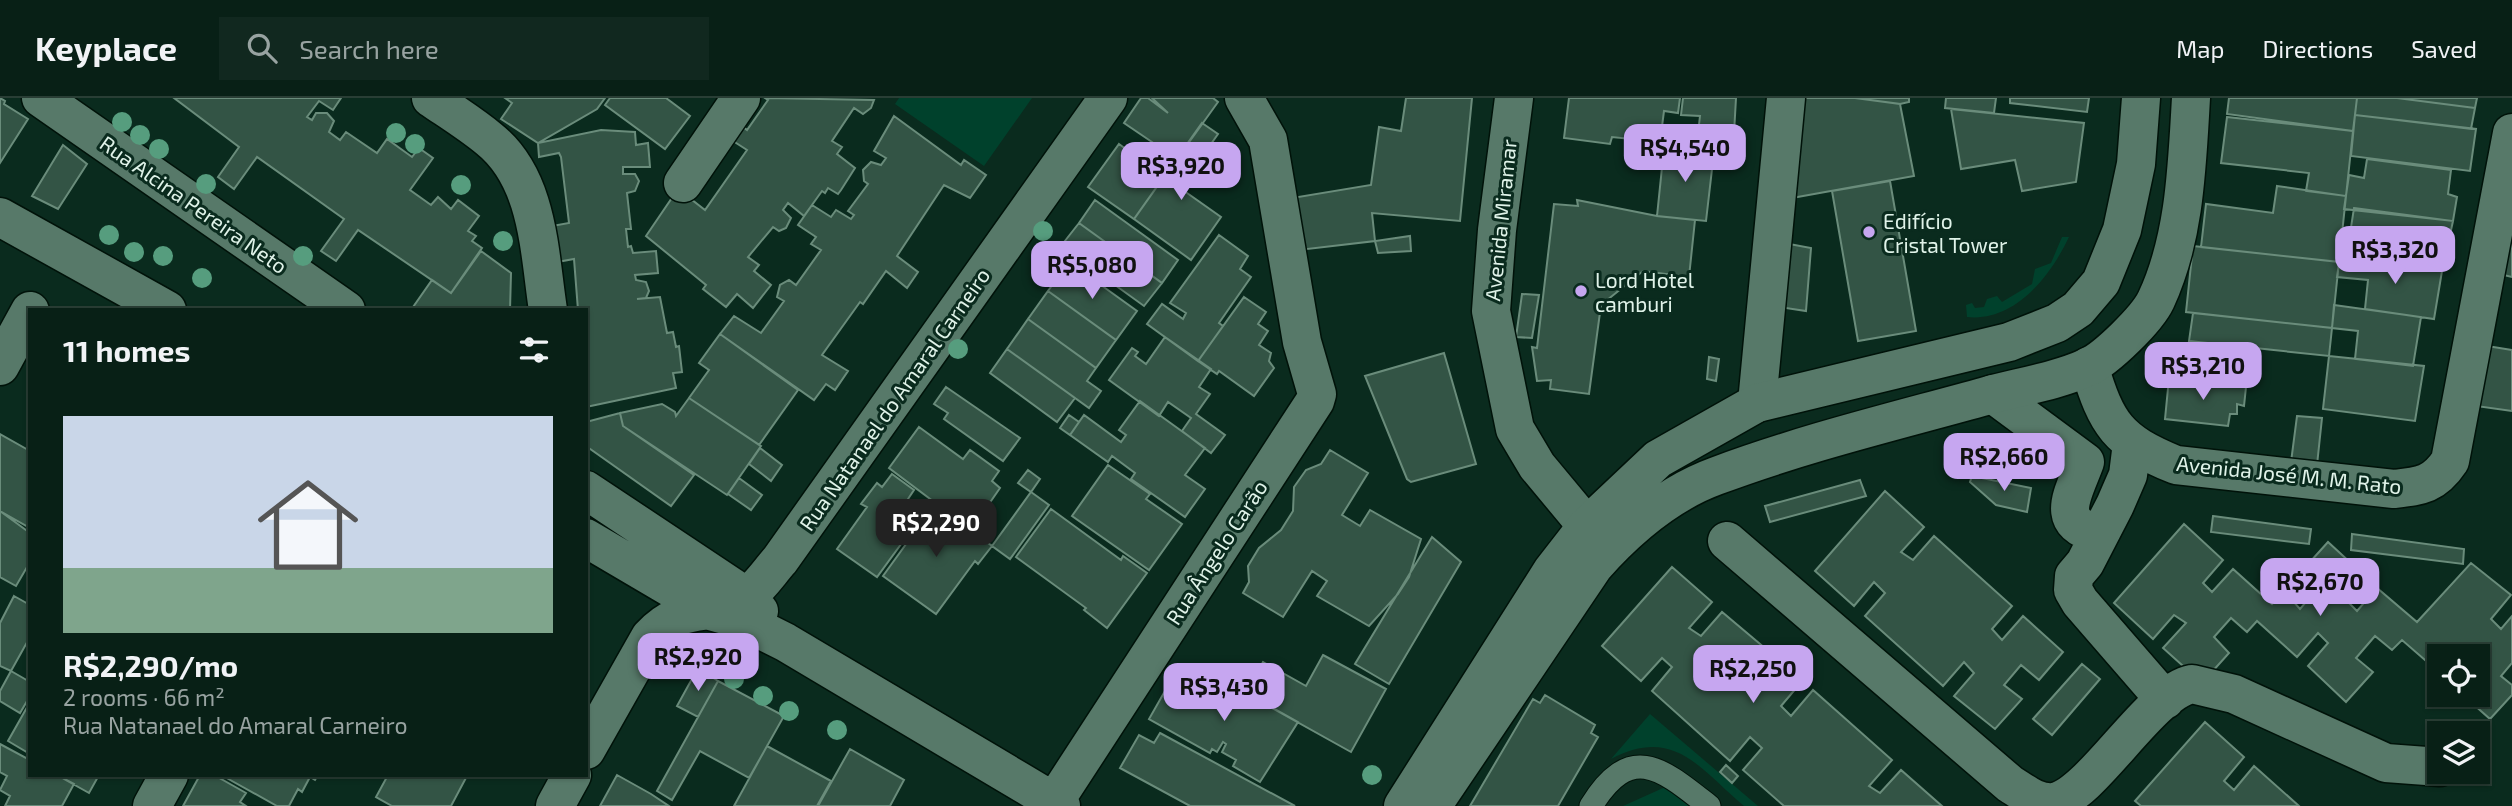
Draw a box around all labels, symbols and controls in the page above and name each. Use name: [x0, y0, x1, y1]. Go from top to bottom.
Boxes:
search box: [219, 17, 709, 80]
text: Keyplace: [35, 28, 177, 68]
icon: search: [243, 29, 281, 67]
text: Search here: [299, 33, 439, 64]
text: Map: [2176, 34, 2224, 63]
text: Directions: [2262, 34, 2373, 63]
text: Saved: [2411, 34, 2477, 63]
pin: R$4,540: [1620, 125, 1750, 184]
street label: Rua Alcina Pereira Neto: [96, 130, 292, 278]
text: R$4,540: [1640, 133, 1730, 161]
street label: Avenida Miramar: [1479, 137, 1521, 302]
pin: R$3,920: [1116, 142, 1246, 202]
text: R$3,920: [1137, 151, 1225, 179]
place label: Edifício Cristal Tower: [1883, 208, 2008, 257]
marker: Edifício Cristal Tower: [1861, 224, 1877, 240]
pin: R$3,320: [2330, 226, 2460, 286]
text: R$3,320: [2351, 235, 2439, 263]
pin: R$5,080: [1027, 242, 1157, 301]
text: R$5,080: [1047, 250, 1137, 278]
street label: Rua Natanael do Amaral Carneiro: [794, 263, 994, 535]
place label: Lord Hotel camburi: [1595, 267, 1695, 316]
marker: Lord Hotel camburi: [1573, 283, 1589, 299]
icon: filters: [515, 331, 553, 369]
text: 11 homes: [63, 332, 190, 368]
pin: R$3,210: [2138, 342, 2268, 402]
text: R$3,210: [2161, 351, 2245, 379]
pin: R$2,660: [1939, 434, 2069, 493]
text: R$2,660: [1960, 442, 2048, 470]
street label: Avenida José M. M. Rato: [2175, 450, 2403, 498]
icon: home: [245, 462, 371, 588]
street label: Rua Ângelo Carão: [1160, 475, 1272, 629]
pin: R$2,290: [871, 500, 1001, 559]
text: R$2,290: [892, 508, 980, 536]
pin: R$2,670: [2255, 559, 2385, 618]
text: R$2,670: [2276, 567, 2364, 595]
pin: R$2,920: [633, 634, 763, 693]
text: R$2,920: [654, 642, 742, 670]
map controls: [2427, 644, 2490, 784]
button: locate: [2427, 644, 2490, 707]
pin: R$2,250: [1688, 646, 1818, 705]
text: R$2,290/mo: [63, 647, 238, 683]
text: R$2,250: [1709, 654, 1797, 682]
pin: R$3,430: [1159, 664, 1289, 723]
text: R$3,430: [1180, 672, 1268, 700]
text: 2 rooms · 66 m²: [63, 683, 225, 711]
text: Rua Natanael do Amaral Carneiro: [63, 711, 408, 739]
button: layers: [2427, 721, 2490, 784]

